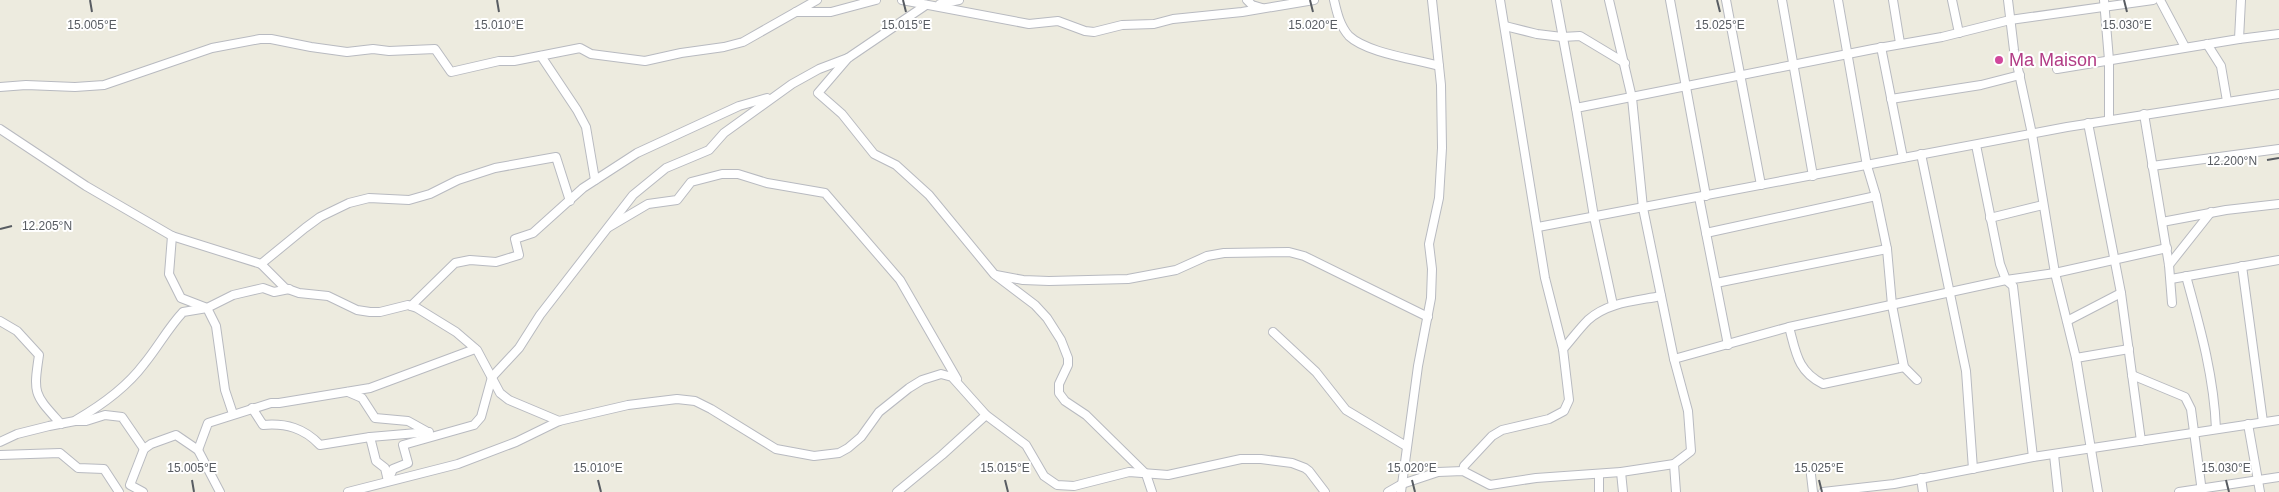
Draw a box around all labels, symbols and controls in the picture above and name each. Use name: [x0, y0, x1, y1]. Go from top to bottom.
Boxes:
text: 15.005°E: [67, 18, 117, 32]
text: 15.010°E: [474, 18, 524, 32]
text: 15.015°E: [881, 18, 931, 32]
text: 15.020°E: [1288, 18, 1338, 32]
text: 15.025°E: [1695, 18, 1745, 32]
text: 15.030°E: [2102, 18, 2152, 32]
place label: Ma Maison: [2009, 50, 2097, 70]
marker: Ma Maison: [1993, 54, 2005, 66]
text: 12.200°N: [2207, 154, 2257, 168]
text: 12.205°N: [22, 219, 72, 233]
text: 15.005°E: [167, 461, 217, 475]
text: 15.010°E: [573, 461, 623, 475]
text: 15.015°E: [980, 461, 1030, 475]
text: 15.020°E: [1387, 461, 1437, 475]
text: 15.025°E: [1794, 461, 1844, 475]
text: 15.030°E: [2201, 461, 2251, 475]

